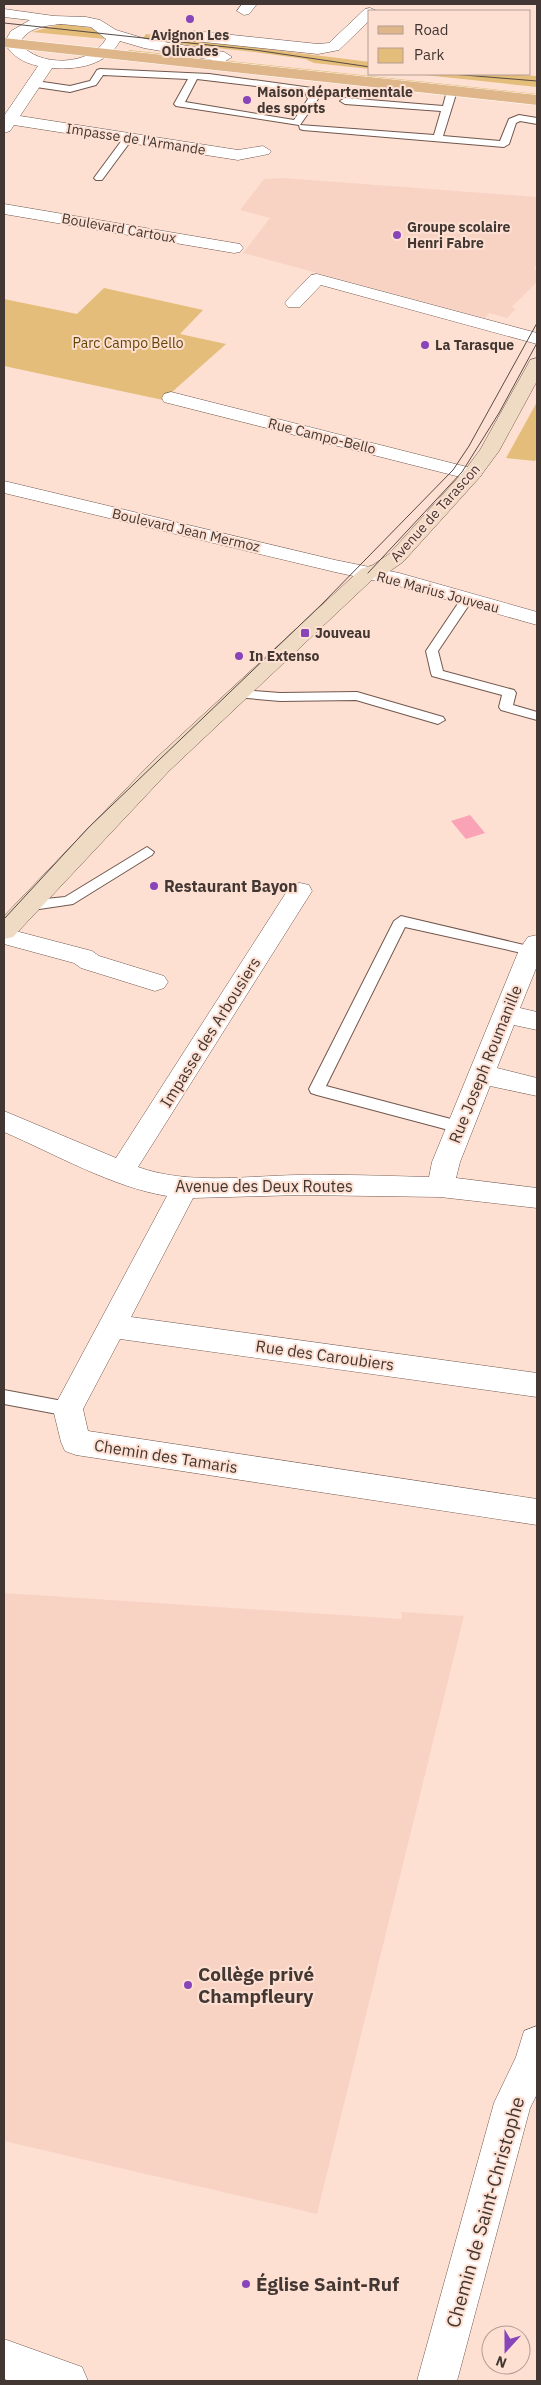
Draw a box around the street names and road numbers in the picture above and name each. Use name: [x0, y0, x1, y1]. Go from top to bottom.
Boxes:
street label: Impasse de l'Armande: [65, 119, 207, 159]
street label: Boulevard Cartoux: [60, 209, 178, 247]
street label: Rue Campo-Bello: [266, 414, 378, 458]
street label: Avenue de Tarascon: [386, 460, 484, 566]
street label: Boulevard Jean Mermoz: [110, 504, 262, 556]
street label: Rue Marius Jouveau: [375, 567, 501, 617]
street label: Impasse des Arbousiers: [156, 953, 264, 1111]
street label: Rue Joseph Roumanille: [444, 982, 526, 1146]
street label: Avenue des Deux Routes: [175, 1176, 353, 1196]
street label: Rue des Caroubiers: [254, 1335, 396, 1375]
street label: Chemin des Tamaris: [93, 1435, 239, 1477]
street label: Chemin de Saint-Christophe: [440, 2094, 530, 2330]

